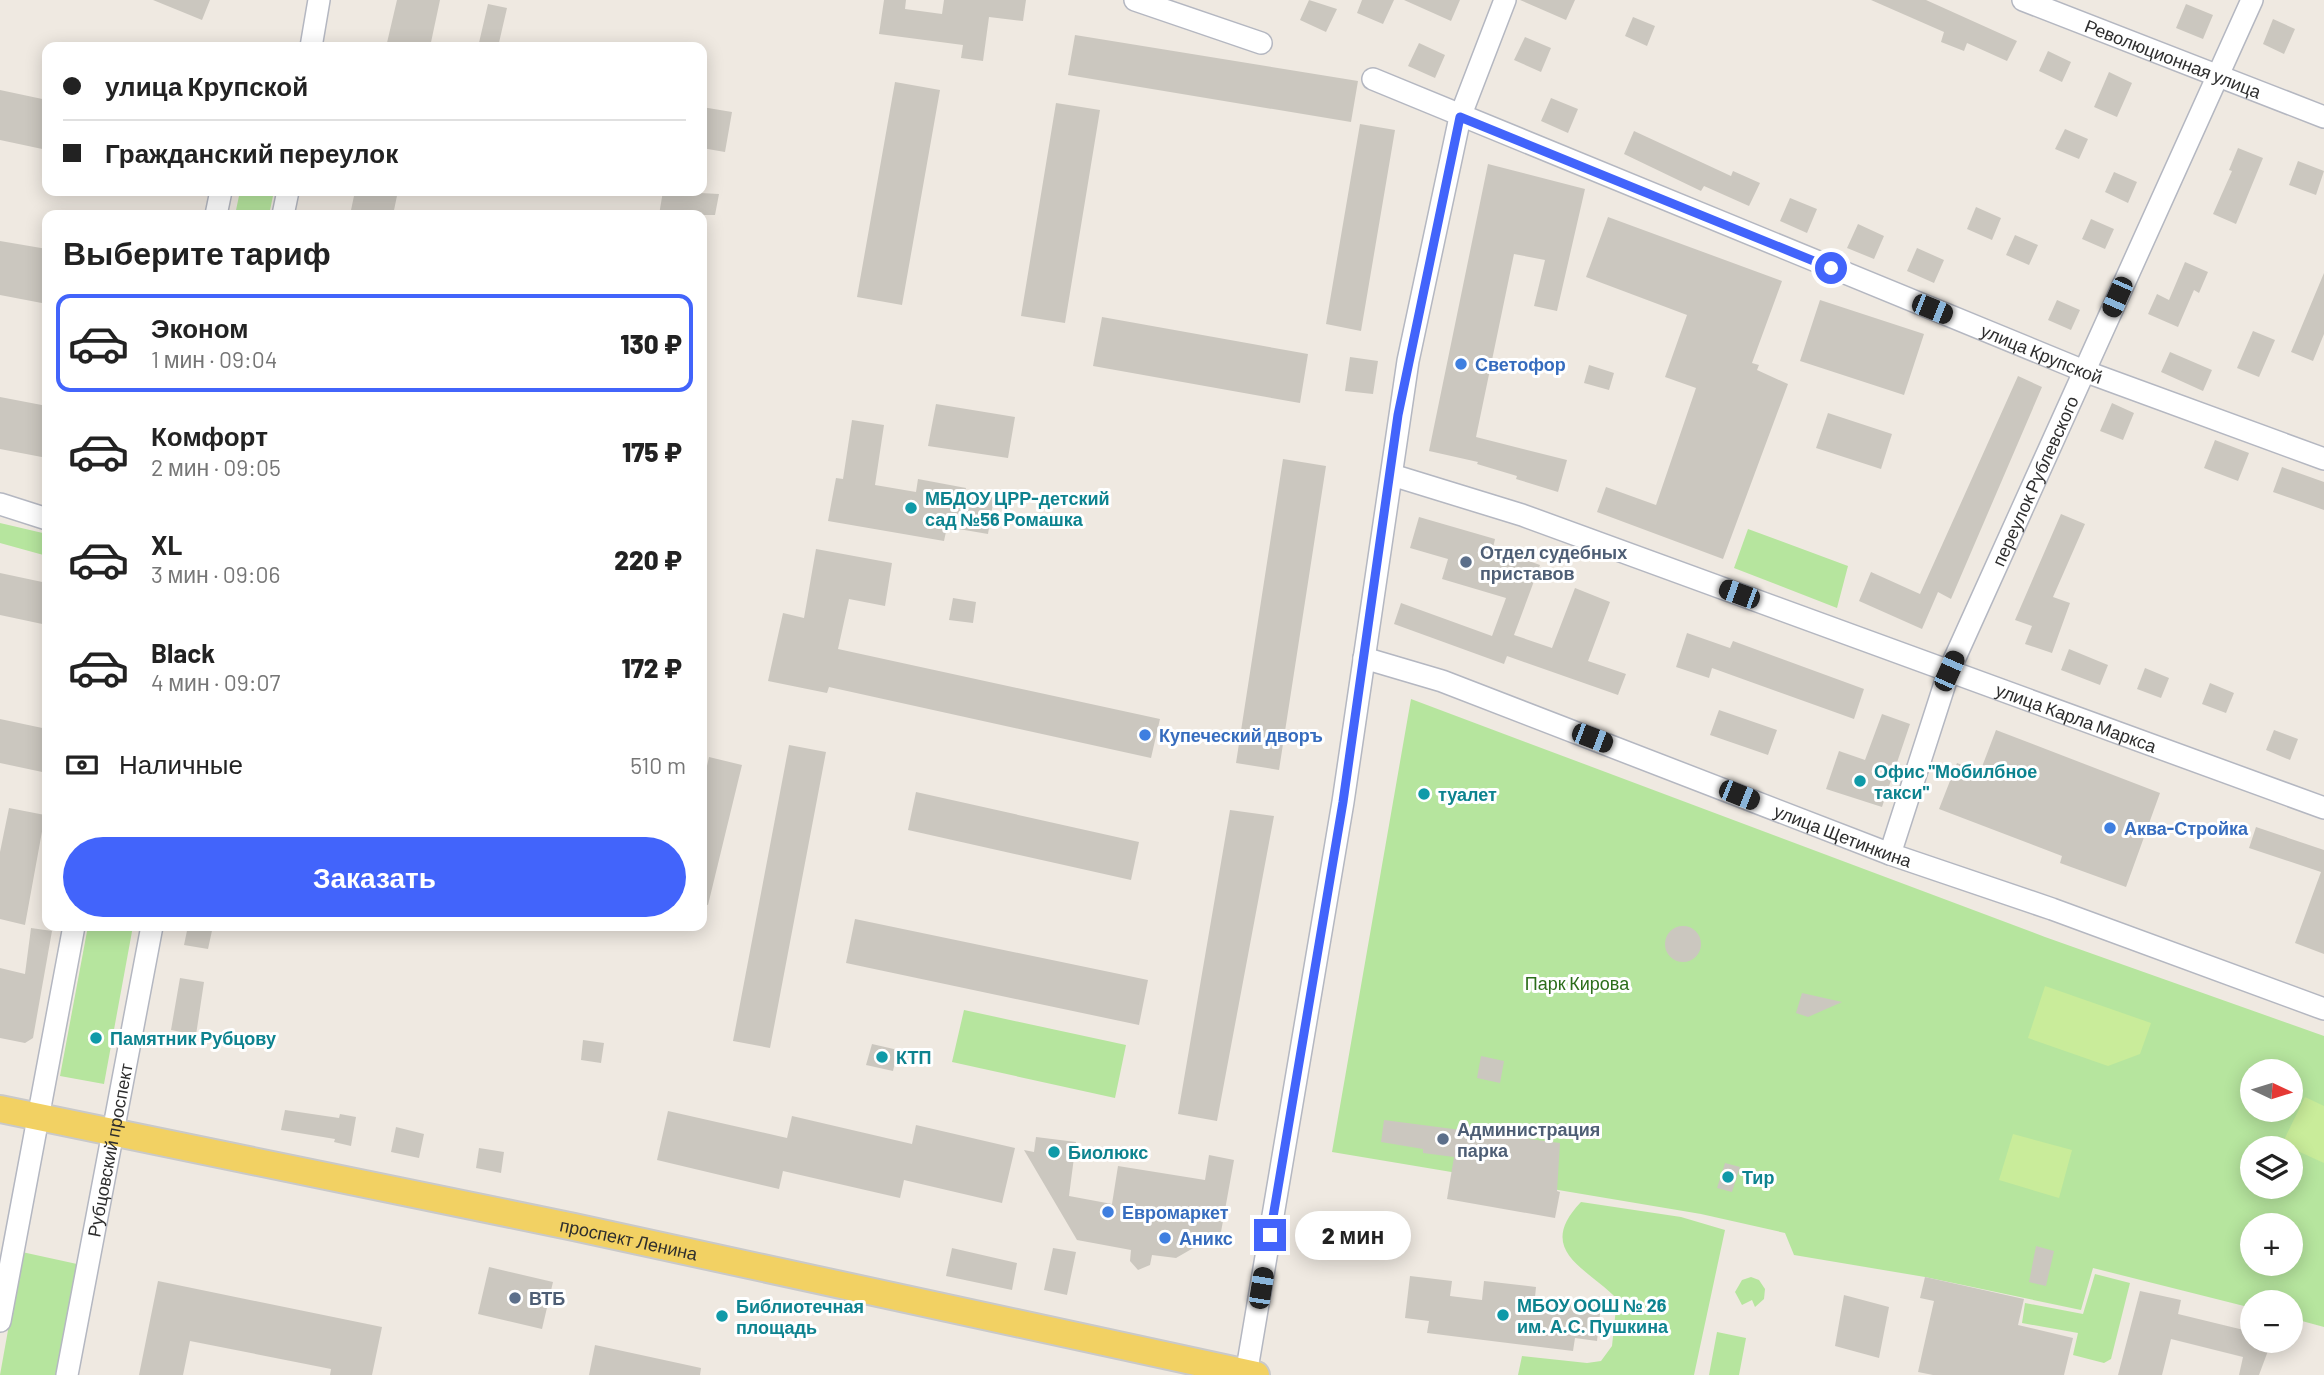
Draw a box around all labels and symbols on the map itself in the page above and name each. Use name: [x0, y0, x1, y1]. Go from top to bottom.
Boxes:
street label: Революционная улица: [2082, 14, 2265, 103]
route start: [1815, 252, 1847, 284]
car: [2099, 274, 2136, 320]
car: [1909, 291, 1956, 327]
street label: улица Крупской: [1978, 319, 2106, 388]
place label: Светофор: [1475, 353, 1566, 375]
marker: Светофор: [1453, 356, 1469, 372]
street label: переулок Рублевского: [1987, 392, 2083, 569]
place label: МБДОУ ЦРР-детский сад №56 Ромашка: [925, 487, 1110, 530]
marker: МБДОУ ЦРР-детский сад №56 Ромашка: [903, 500, 919, 516]
place label: Отдел судебных приставов: [1480, 541, 1627, 584]
marker: Отдел судебных приставов: [1458, 554, 1474, 570]
car: [1716, 577, 1763, 611]
car: [1931, 648, 1968, 694]
street label: улица Карла Маркса: [1993, 678, 2160, 757]
car: [1569, 721, 1616, 755]
place label: Купеческий дворъ: [1159, 724, 1323, 746]
marker: Купеческий дворъ: [1137, 727, 1153, 743]
place label: Офис "Мобилбное такси": [1874, 760, 2037, 803]
marker: Офис "Мобилбное такси": [1852, 773, 1868, 789]
car: [1716, 777, 1763, 813]
place label: туалет: [1438, 783, 1497, 805]
marker: туалет: [1416, 786, 1432, 802]
street label: улица Щетинкина: [1771, 799, 1916, 872]
place label: Аква-Стройка: [2124, 817, 2249, 839]
marker: Аква-Стройка: [2102, 820, 2118, 836]
park label: Парк Кирова: [1525, 972, 1630, 994]
place label: Памятник Рубцову: [110, 1027, 276, 1049]
marker: Памятник Рубцову: [88, 1030, 104, 1046]
place label: КТП: [896, 1046, 931, 1068]
marker: КТП: [874, 1049, 890, 1065]
north arrow: [2240, 1059, 2303, 1122]
street label: Рубцовский проспект: [82, 1061, 137, 1239]
place label: Администрация парка: [1457, 1118, 1600, 1161]
marker: Администрация парка: [1435, 1131, 1451, 1147]
place label: Биолюкс: [1068, 1141, 1148, 1163]
marker: Биолюкс: [1046, 1144, 1062, 1160]
place label: Тир: [1742, 1166, 1774, 1188]
marker: Тир: [1720, 1169, 1736, 1185]
place label: Евромаркет: [1122, 1201, 1229, 1223]
marker: Евромаркет: [1100, 1204, 1116, 1220]
callout: 2 мин: [1294, 1210, 1410, 1260]
street label: проспект Ленина: [558, 1213, 701, 1265]
route end: [1254, 1219, 1286, 1251]
place label: Аникс: [1179, 1227, 1233, 1249]
marker: Аникс: [1157, 1230, 1173, 1246]
car: [1248, 1266, 1275, 1310]
place label: ВТБ: [529, 1287, 565, 1309]
marker: ВТБ: [507, 1290, 523, 1306]
place label: МБОУ ООШ № 26 им. А.С. Пушкина: [1517, 1294, 1669, 1337]
place label: Библиотечная площадь: [736, 1295, 864, 1338]
marker: МБОУ ООШ № 26 им. А.С. Пушкина: [1495, 1307, 1511, 1323]
marker: Библиотечная площадь: [714, 1308, 730, 1324]

